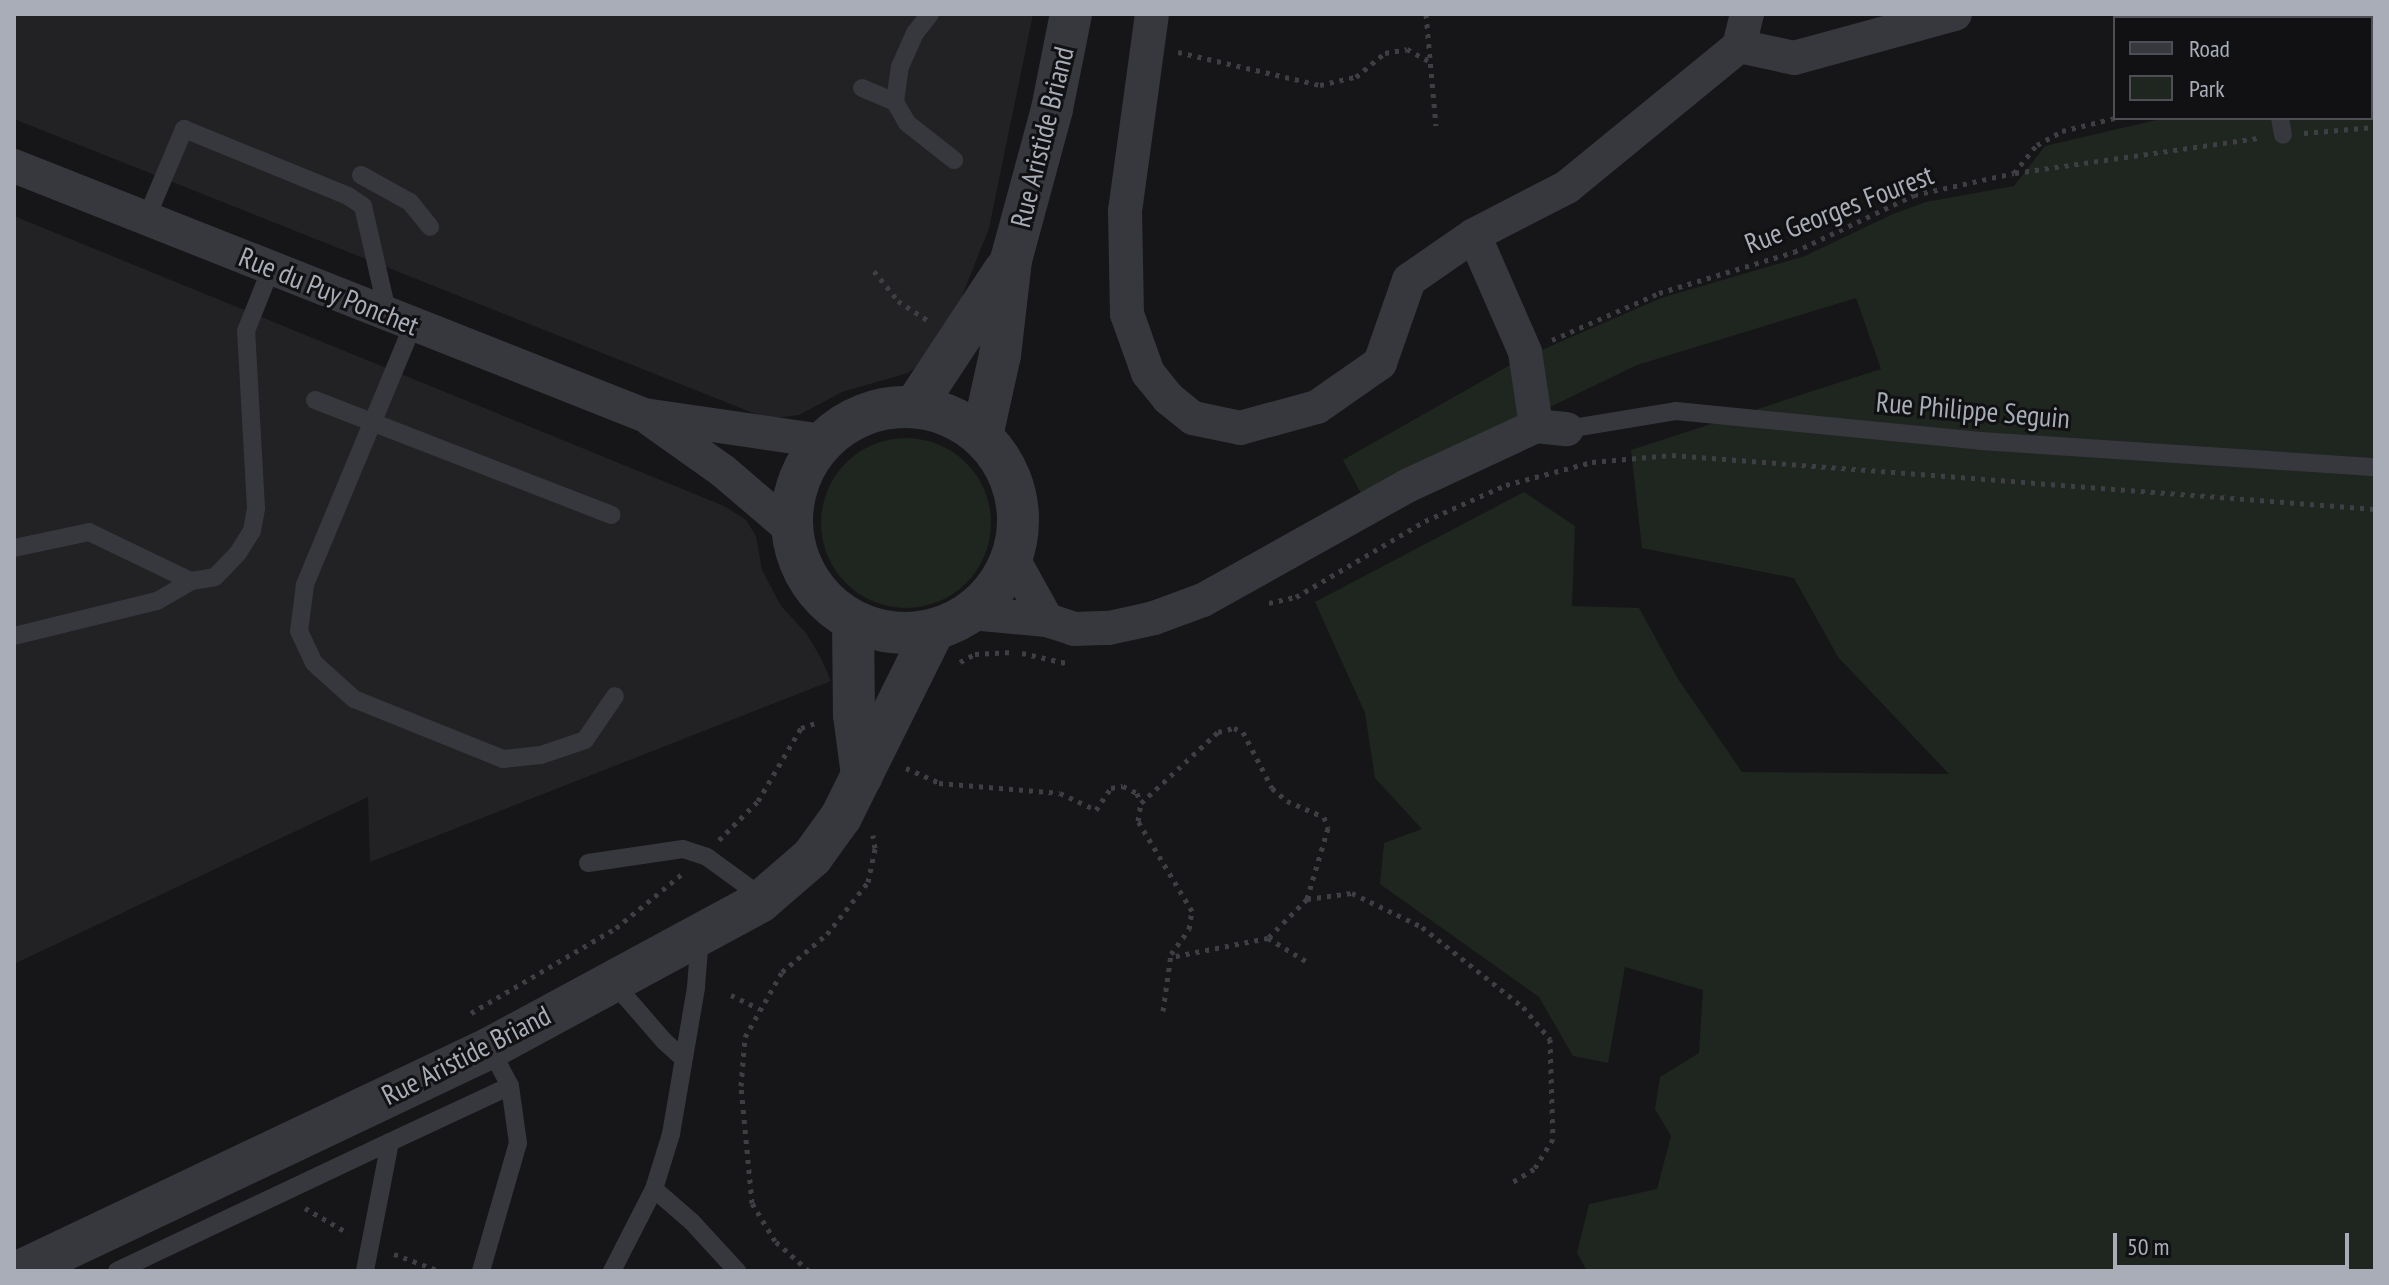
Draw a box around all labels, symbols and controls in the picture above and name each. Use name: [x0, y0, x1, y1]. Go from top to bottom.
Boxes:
legend: [2113, 16, 2373, 120]
text: Road: [2189, 33, 2230, 64]
street label: Rue Aristide Briand: [1003, 43, 1081, 231]
text: Park: [2189, 73, 2225, 104]
street label: Rue Georges Fourest: [1740, 158, 1938, 260]
street label: Rue du Puy Ponchet: [234, 240, 424, 342]
street label: Rue Philippe Seguin: [1875, 385, 2071, 435]
street label: Rue Aristide Briand: [376, 998, 556, 1112]
scale bar: [2117, 1217, 2353, 1267]
text: 50 m: [2127, 1231, 2169, 1262]

